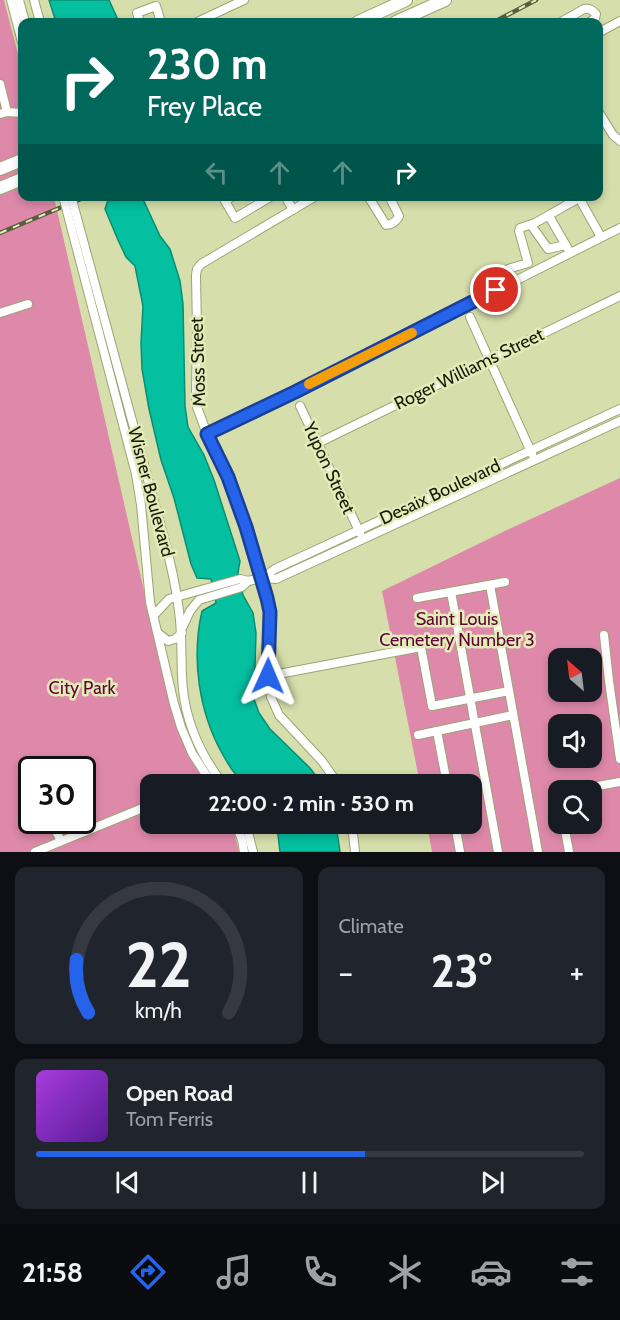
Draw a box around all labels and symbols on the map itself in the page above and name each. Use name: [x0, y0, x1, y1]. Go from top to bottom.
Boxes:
pin: [470, 264, 521, 315]
street label: Moss Street: [185, 317, 211, 407]
street label: Roger Williams Street: [391, 323, 547, 415]
street label: Yupon Street: [298, 418, 360, 517]
street label: Wisner Boulevard: [123, 425, 179, 559]
street label: Desaix Boulevard: [376, 454, 504, 530]
park label: Saint Louis Cemetery Number 3: [379, 608, 535, 651]
position arrow: [236, 644, 300, 708]
north arrow: [548, 648, 602, 702]
park label: City Park: [48, 677, 116, 699]
speed limit sign: 30: [18, 756, 96, 834]

